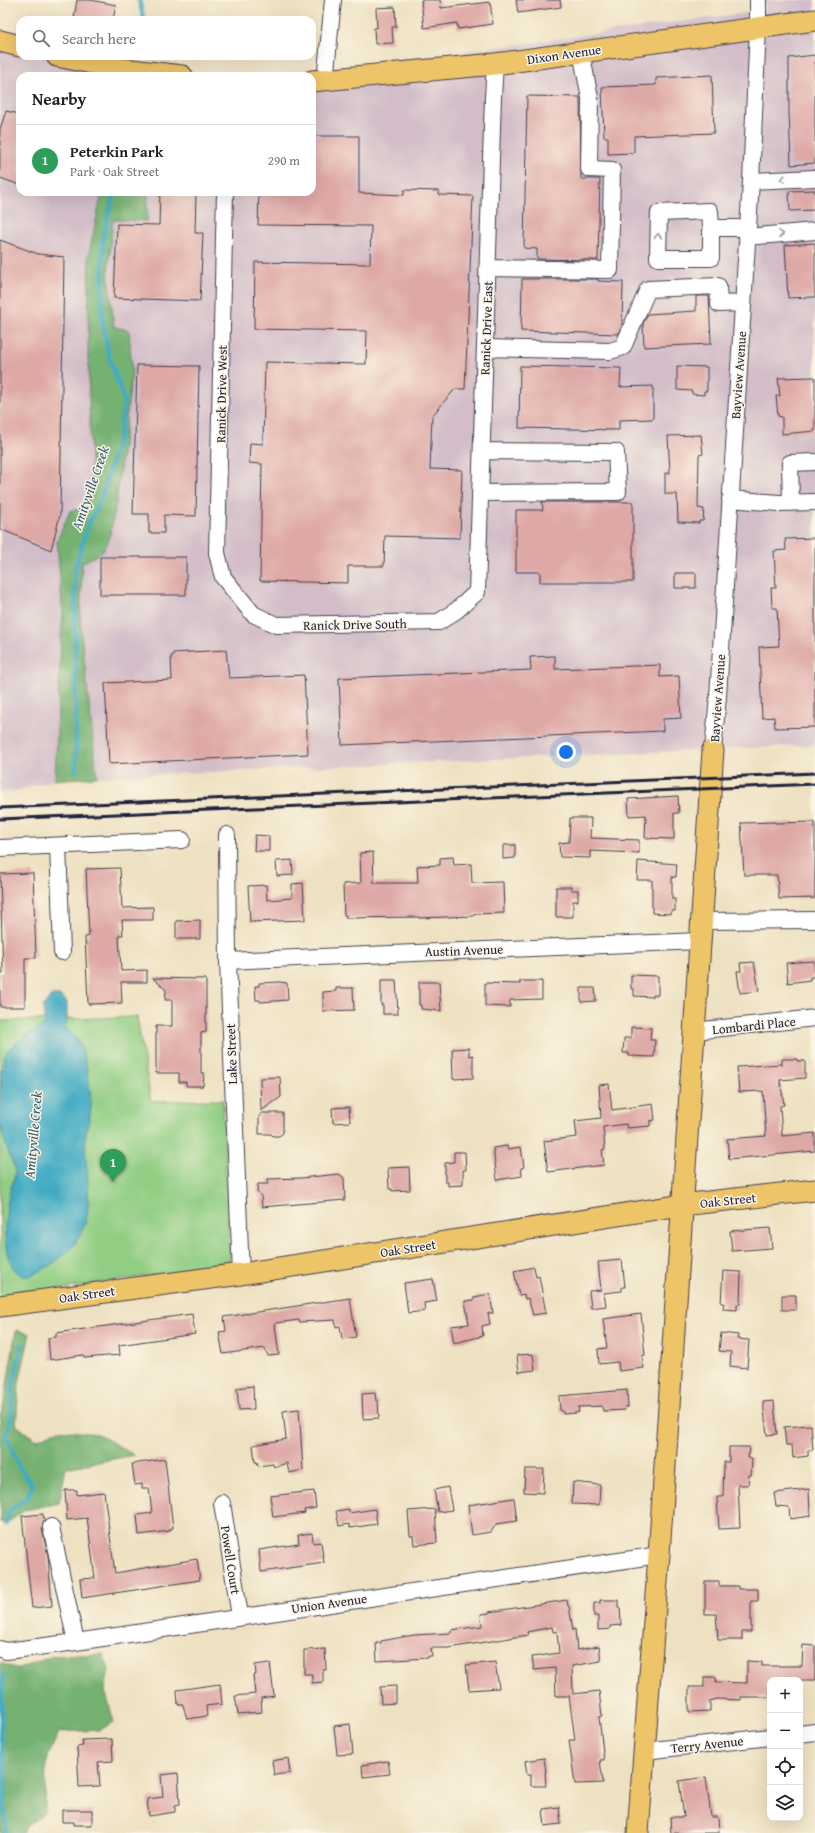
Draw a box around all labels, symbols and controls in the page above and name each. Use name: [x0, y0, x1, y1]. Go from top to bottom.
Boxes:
search box: [16, 16, 316, 60]
icon: search: [30, 27, 52, 49]
text: Search here: [62, 28, 136, 49]
street label: Dixon Avenue: [526, 40, 602, 69]
text: Nearby: [32, 86, 86, 111]
text: Peterkin Park: [70, 141, 163, 162]
text: 1: [42, 151, 48, 170]
text: 290 m: [268, 151, 300, 170]
text: Park · Oak Street: [70, 162, 159, 181]
one-way arrow: [780, 175, 786, 184]
one-way arrow: [778, 230, 784, 239]
one-way arrow: [654, 233, 662, 239]
street label: Ranick Drive East: [475, 280, 498, 375]
street label: Bayview Avenue: [726, 330, 751, 420]
street label: Ranick Drive West: [211, 344, 232, 443]
water label: Amityville Creek: [66, 443, 114, 534]
street label: Ranick Drive South: [303, 614, 408, 635]
street label: Bayview Avenue: [705, 653, 730, 743]
your location: [556, 742, 576, 762]
street label: Austin Avenue: [424, 940, 504, 961]
street label: Lombardi Place: [711, 1012, 797, 1039]
street label: Lake Street: [221, 1023, 242, 1085]
water label: Amityville Creek: [19, 1090, 47, 1180]
pin: 1: [100, 1149, 126, 1182]
street label: Oak Street: [699, 1188, 757, 1213]
street label: Oak Street: [379, 1235, 438, 1262]
street label: Oak Street: [58, 1281, 117, 1308]
street label: Powell Court: [216, 1524, 245, 1596]
street label: Union Avenue: [290, 1589, 368, 1618]
map controls: [767, 1677, 803, 1821]
button: +: [767, 1677, 803, 1713]
button: −: [767, 1713, 803, 1749]
street label: Terry Avenue: [670, 1731, 744, 1758]
button: locate: [767, 1749, 803, 1785]
button: layers: [767, 1785, 803, 1821]

